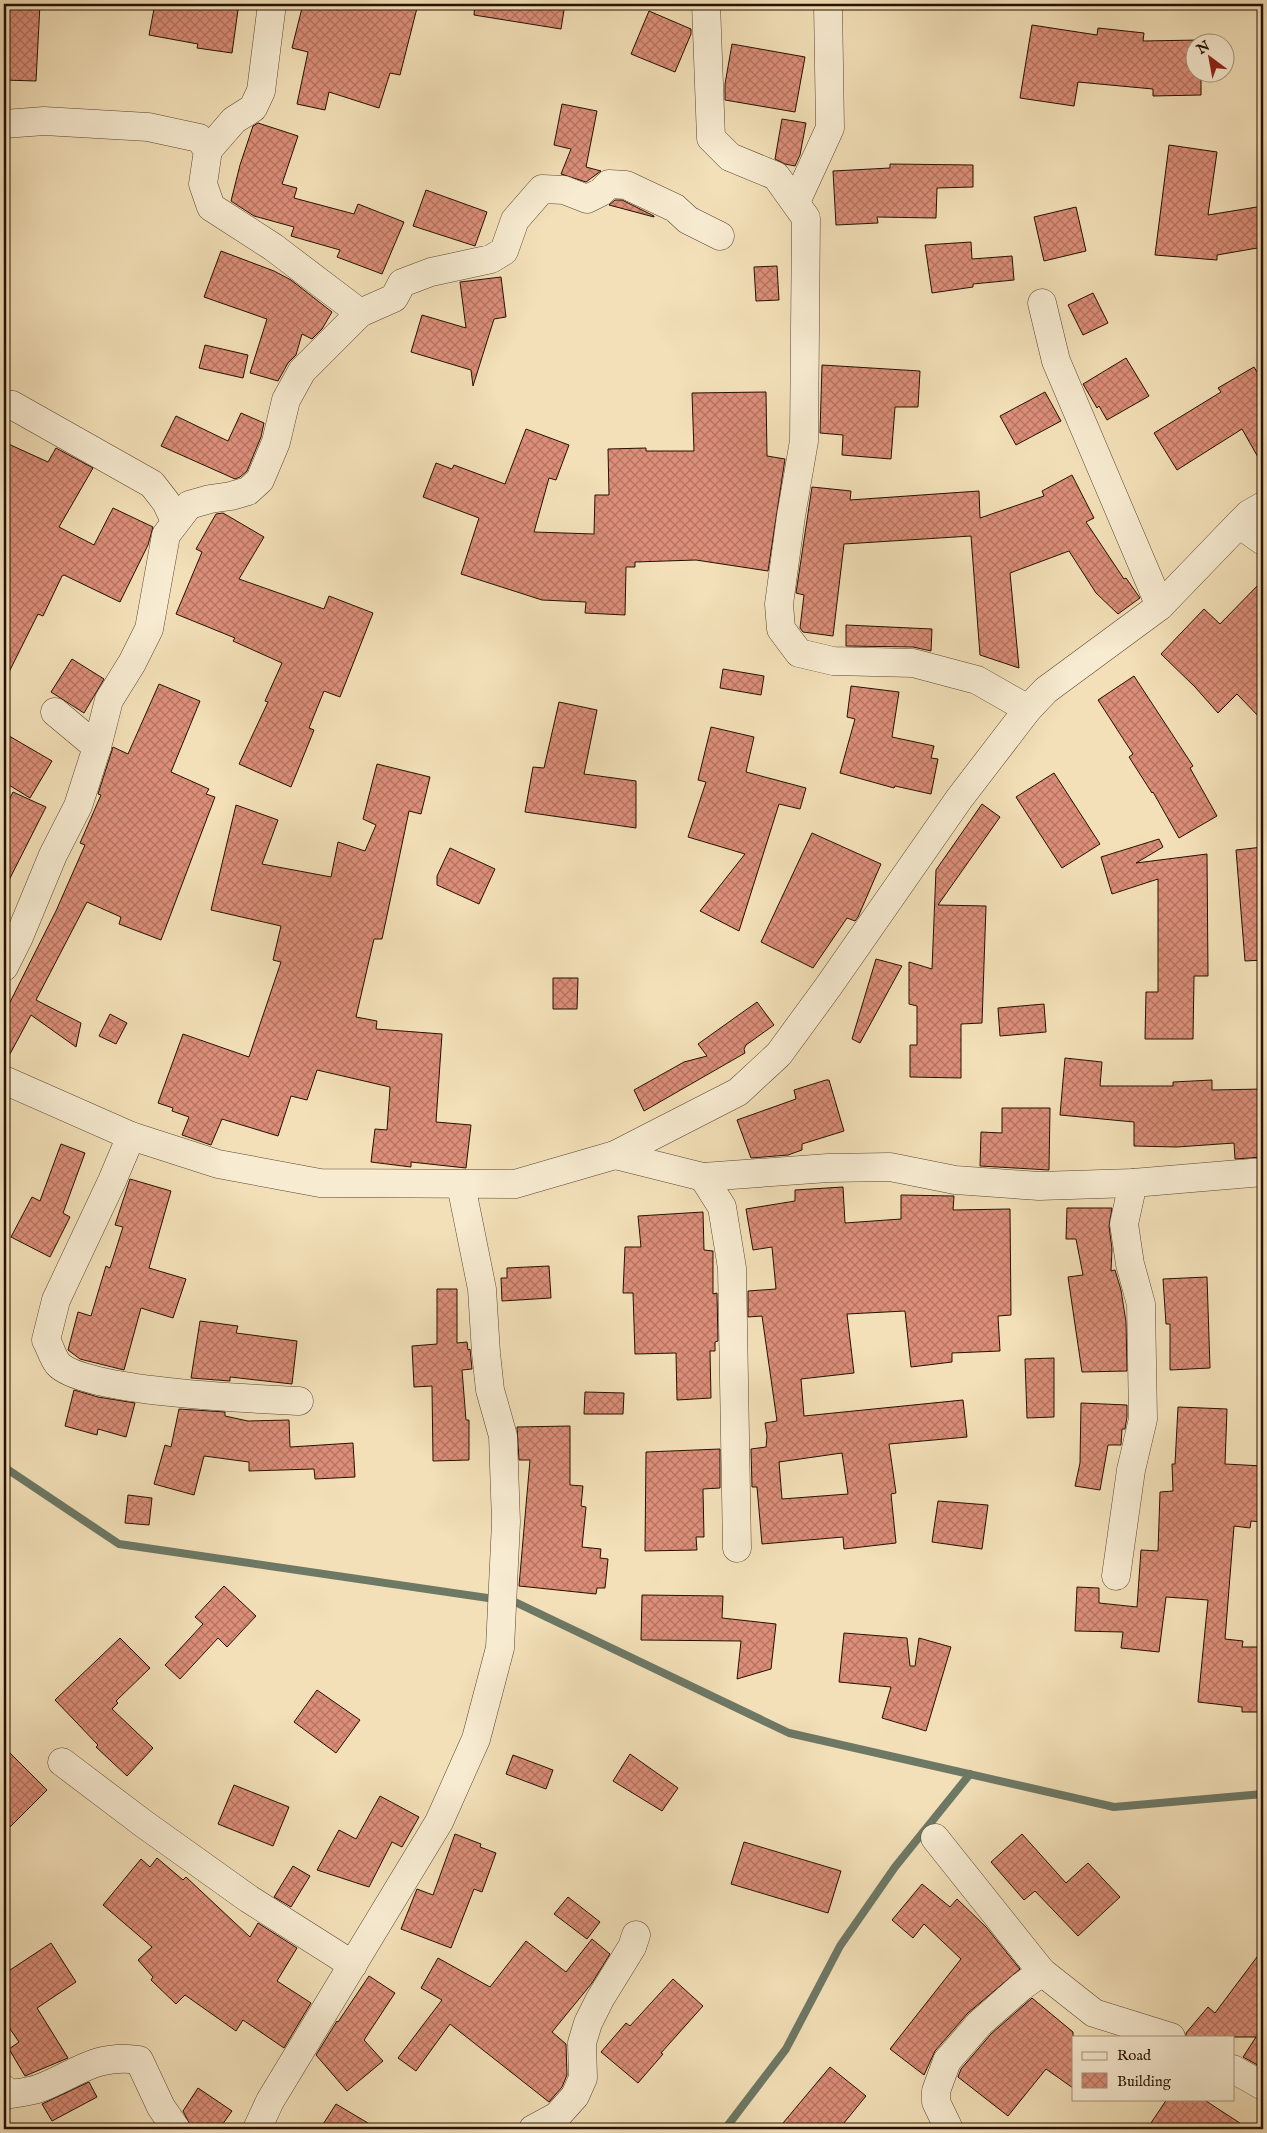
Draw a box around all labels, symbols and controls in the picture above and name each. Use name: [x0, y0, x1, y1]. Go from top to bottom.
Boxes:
north arrow: [1184, 32, 1234, 82]
text: N: [1193, 37, 1214, 59]
legend: [1072, 2036, 1234, 2100]
text: Road: [1117, 2046, 1152, 2065]
text: Building: [1117, 2072, 1172, 2091]

